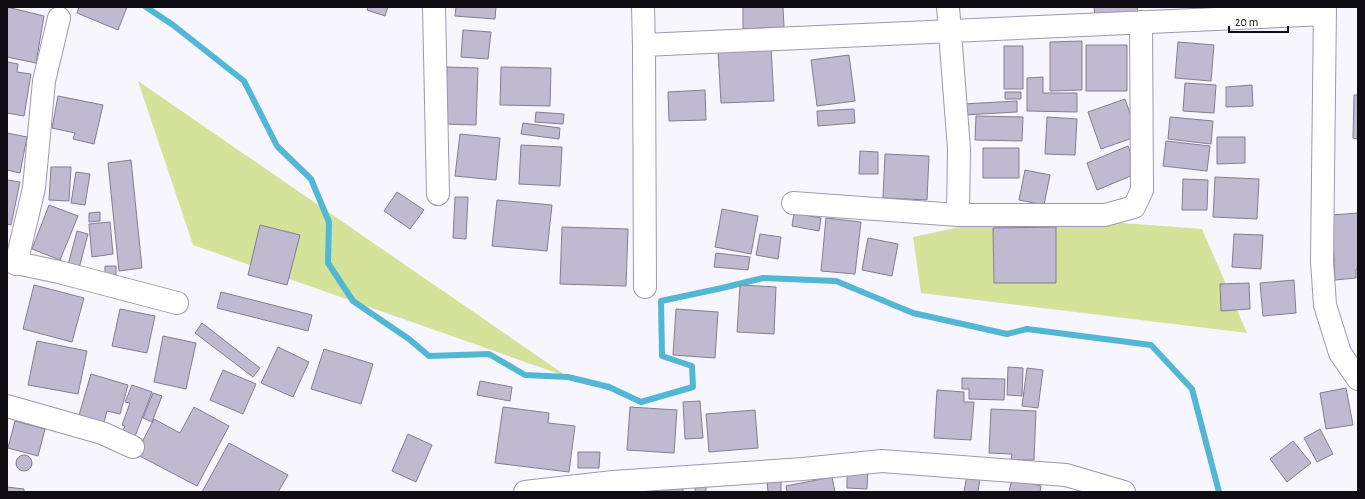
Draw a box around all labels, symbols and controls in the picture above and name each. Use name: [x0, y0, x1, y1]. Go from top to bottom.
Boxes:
scale bar: [1229, 8, 1288, 34]
text: 20 m: [1235, 16, 1258, 28]

